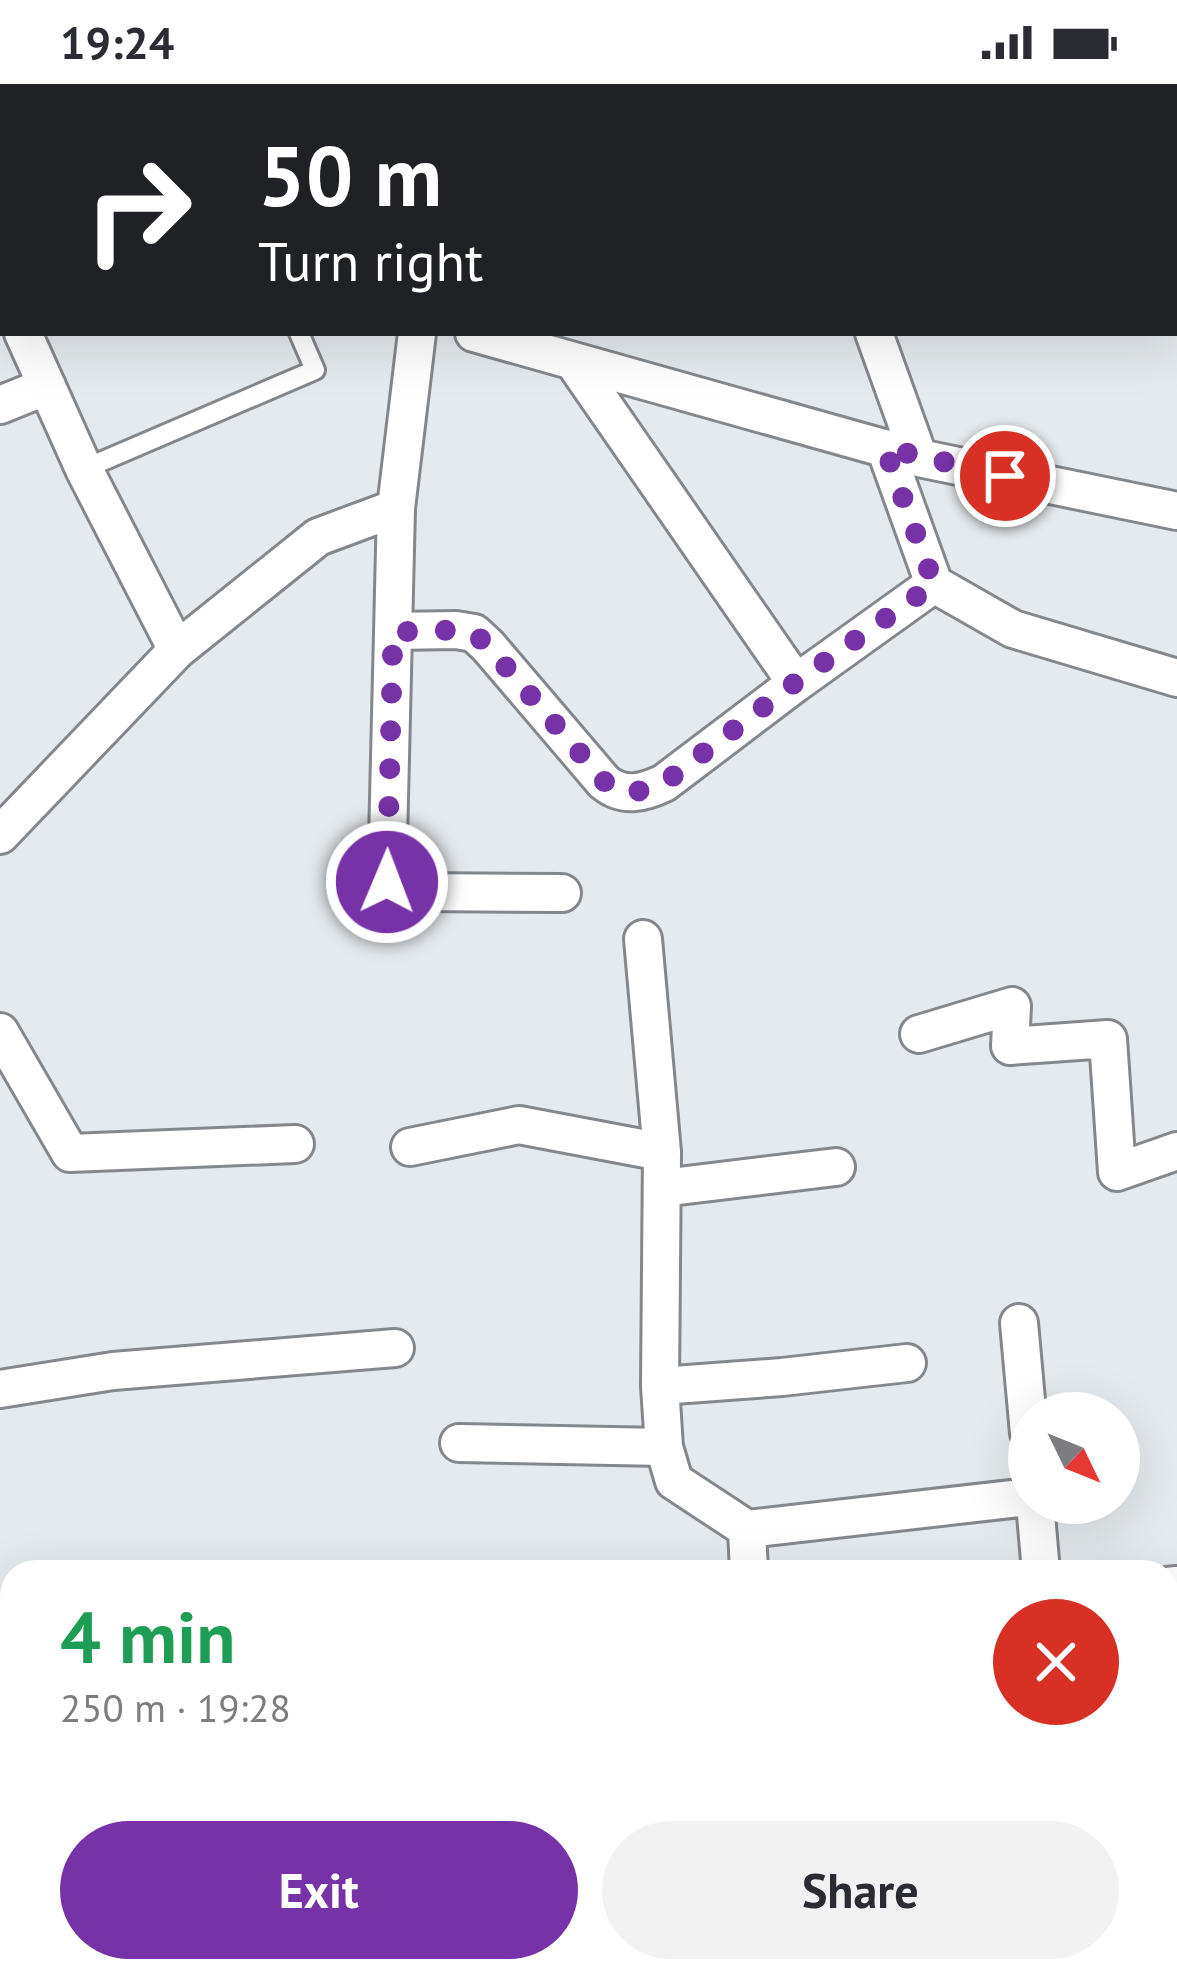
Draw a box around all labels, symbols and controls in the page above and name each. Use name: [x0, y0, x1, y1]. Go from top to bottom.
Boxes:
text: 19:24: [60, 13, 174, 71]
text: 50 m: [258, 120, 442, 229]
icon: right: [60, 132, 216, 288]
text: Turn right: [258, 226, 483, 296]
pin: [954, 425, 1056, 527]
icon: arrive: [972, 443, 1038, 509]
position arrow: [324, 819, 450, 945]
north arrow: [1008, 1392, 1140, 1524]
map controls: [1008, 1392, 1140, 1524]
text: 4 min: [60, 1590, 236, 1683]
button: close: [993, 1599, 1119, 1725]
text: 250 m · 19:28: [60, 1682, 291, 1733]
button: Exit: [60, 1821, 578, 1959]
button: Share: [602, 1821, 1119, 1959]

